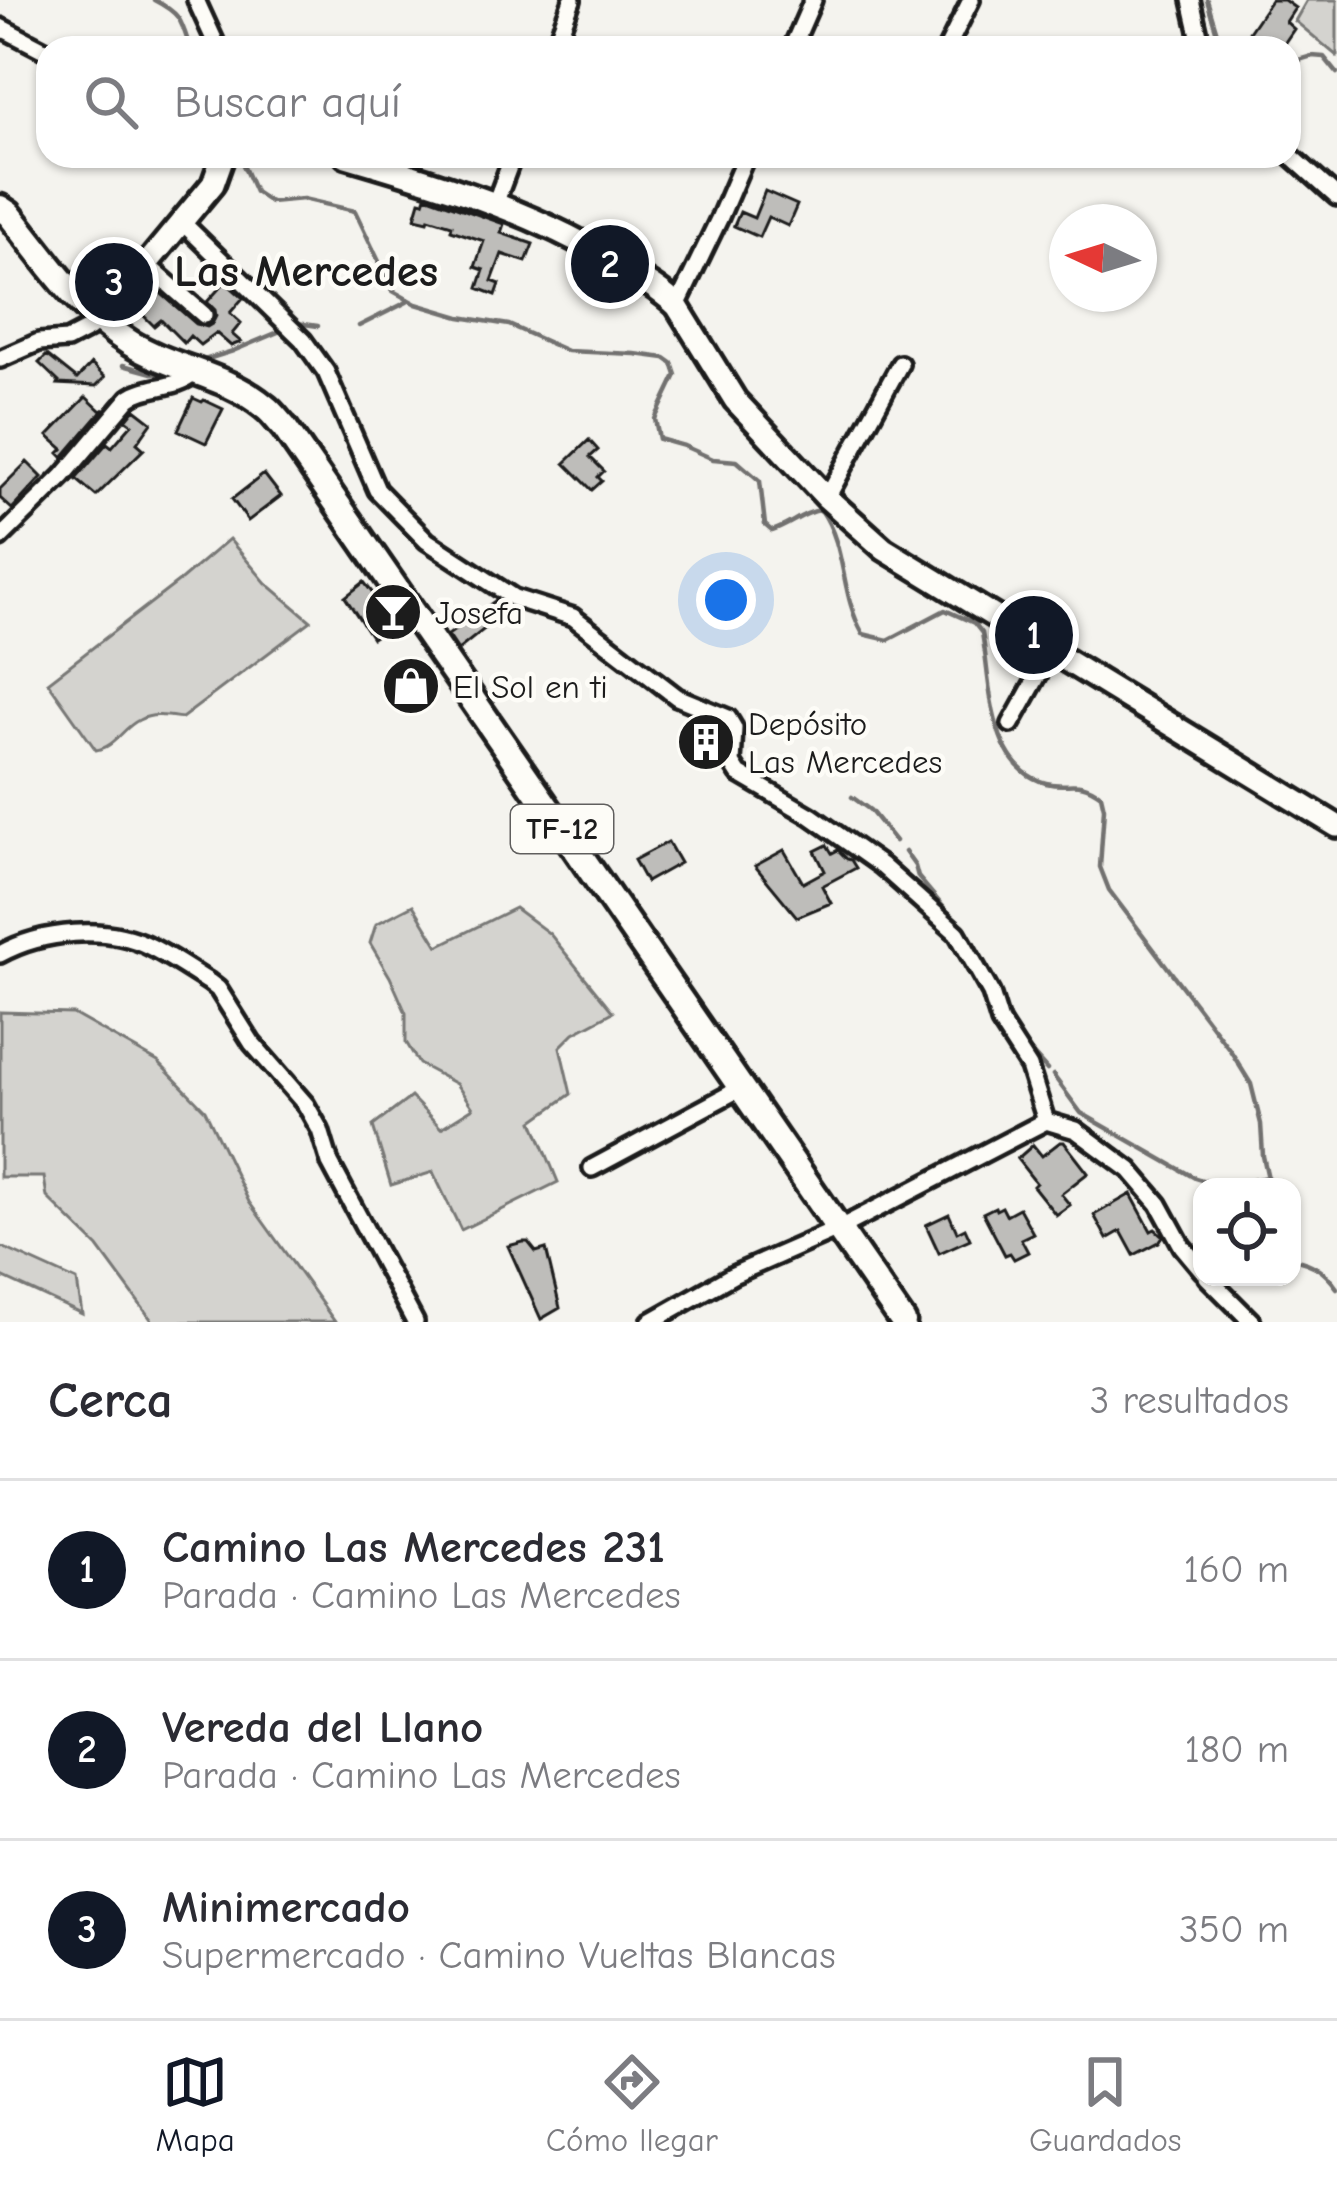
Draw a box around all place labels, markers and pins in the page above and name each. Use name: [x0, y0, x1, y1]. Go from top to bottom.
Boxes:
pin: 2: [571, 219, 649, 309]
pin: 3: [75, 237, 153, 327]
bar icon: Josefa: [362, 581, 424, 643]
pin: 1: [995, 590, 1073, 680]
place label: Josefa: [435, 594, 523, 632]
shop icon: El Sol en ti: [380, 655, 442, 717]
place label: El Sol en ti: [453, 668, 608, 706]
place label: Depósito Las Mercedes: [748, 705, 942, 781]
building icon: Depósito Las Mercedes: [675, 711, 737, 773]

